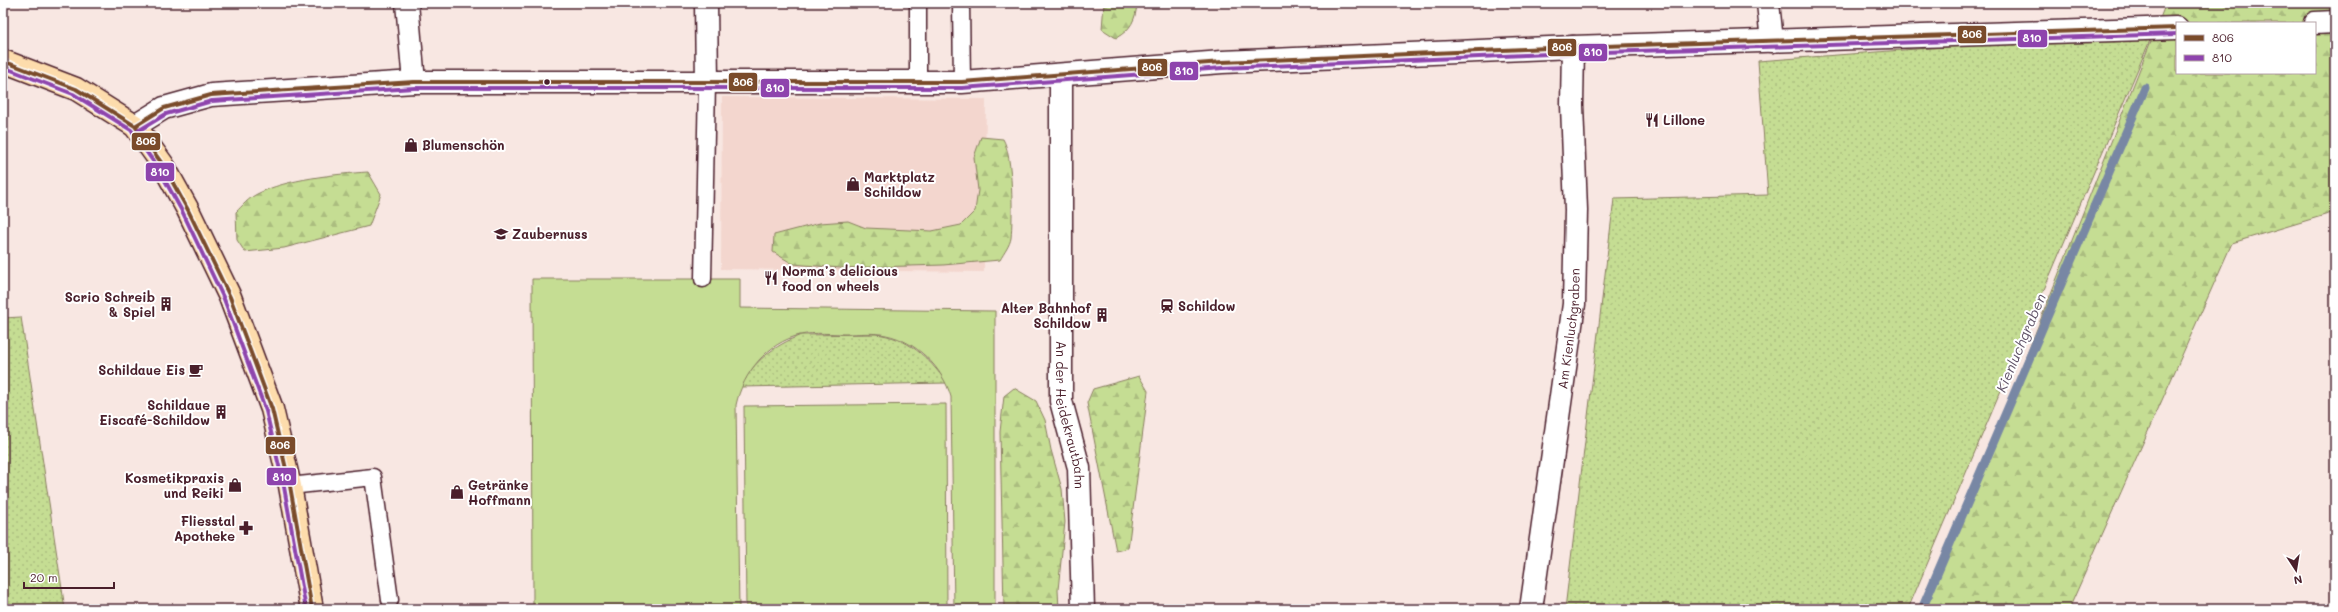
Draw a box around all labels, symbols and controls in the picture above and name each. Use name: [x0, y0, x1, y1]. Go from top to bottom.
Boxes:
legend: [2176, 22, 2316, 74]
line badge: 806: [1957, 25, 1987, 44]
text: 806: [1962, 26, 1983, 41]
line badge: 810: [2017, 29, 2048, 48]
text: 806: [2212, 29, 2234, 45]
text: 810: [2023, 30, 2041, 45]
line badge: 806: [1547, 38, 1577, 57]
text: 806: [1552, 39, 1573, 54]
line badge: 810: [1578, 43, 1608, 62]
text: 810: [1584, 44, 1602, 59]
text: 810: [2212, 49, 2233, 65]
line badge: 806: [1137, 58, 1168, 77]
text: 806: [1142, 59, 1163, 74]
line badge: 810: [1169, 61, 1199, 81]
text: 810: [1175, 63, 1193, 78]
line badge: 806: [728, 72, 758, 92]
text: 806: [733, 74, 754, 89]
unlabelled marker: [542, 77, 552, 87]
line badge: 810: [760, 78, 790, 98]
text: 810: [766, 80, 784, 95]
place label: Lillone: [1663, 111, 1705, 128]
restaurant icon: Lillone: [1644, 112, 1660, 128]
line badge: 806: [131, 132, 161, 151]
text: 806: [136, 133, 157, 148]
place label: Blumenschön: [422, 136, 505, 153]
shop icon: Blumenschön: [403, 137, 419, 153]
line badge: 810: [145, 162, 175, 182]
text: 810: [151, 164, 169, 179]
place label: Marktplatz Schildow: [864, 168, 935, 200]
shop icon: Marktplatz Schildow: [845, 176, 861, 192]
place label: Zaubernuss: [512, 225, 587, 242]
school or university icon: Zaubernuss: [493, 226, 509, 242]
place label: Norma’s delicious food on wheels: [782, 262, 898, 294]
street label: Am Kienluchgraben: [1553, 268, 1583, 390]
restaurant icon: Norma’s delicious food on wheels: [763, 270, 779, 286]
place label: Scrio Schreib & Spiel: [65, 288, 155, 320]
water label: Kienluchgraben: [1991, 290, 2050, 395]
building icon: Scrio Schreib & Spiel: [158, 296, 174, 312]
place label: Schildow: [1178, 297, 1236, 314]
station icon: Schildow: [1159, 298, 1175, 314]
place label: Alter Bahnhof Schildow: [1001, 299, 1091, 331]
building icon: Alter Bahnhof Schildow: [1094, 307, 1110, 323]
street label: An der Heidekrautbahn: [1052, 341, 1089, 489]
place label: Schildaue Eis: [98, 361, 185, 378]
cafe icon: Schildaue Eis: [188, 362, 204, 378]
place label: Schildaue Eiscafé-Schildow: [99, 396, 210, 428]
building icon: Schildaue Eiscafé-Schildow: [213, 404, 229, 420]
line badge: 806: [265, 436, 296, 455]
text: 806: [270, 437, 291, 452]
line badge: 810: [266, 467, 297, 486]
place label: Kosmetikpraxis und Reiki: [125, 469, 224, 501]
text: 810: [273, 469, 291, 484]
place label: Getränke Hoffmann: [468, 476, 531, 508]
shop icon: Kosmetikpraxis und Reiki: [227, 477, 243, 493]
shop icon: Getränke Hoffmann: [449, 484, 465, 500]
place label: Fliesstal Apotheke: [174, 512, 235, 544]
pharmacy icon: Fliesstal Apotheke: [238, 520, 254, 536]
north arrow: [2276, 550, 2316, 590]
scale bar: [24, 564, 114, 590]
text: 20 m: [30, 569, 58, 585]
text: N: [2293, 572, 2304, 588]

